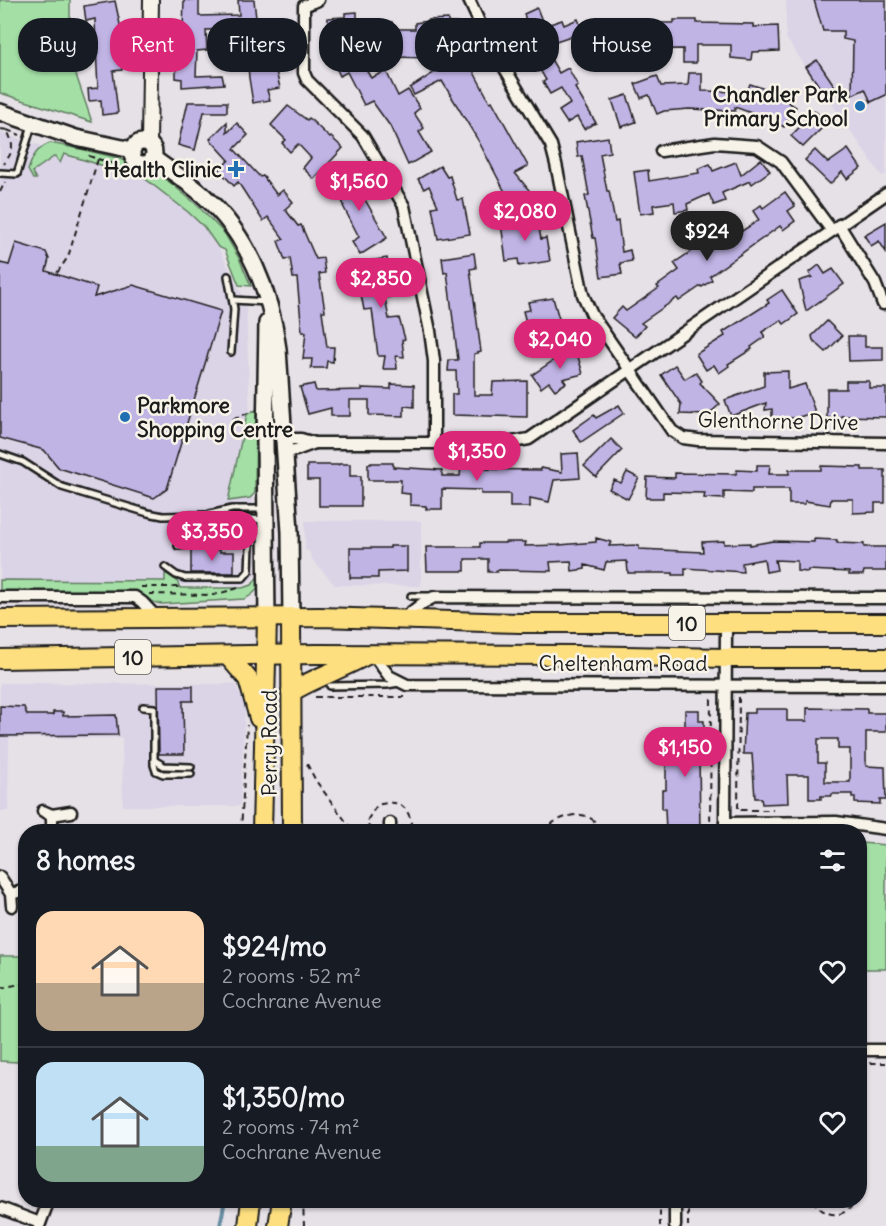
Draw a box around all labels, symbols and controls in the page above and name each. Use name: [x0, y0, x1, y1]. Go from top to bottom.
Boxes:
chip: Buy: [18, 18, 98, 72]
chip: Rent: [110, 18, 195, 72]
chip: Filters: [207, 18, 307, 72]
chip: New: [319, 18, 403, 72]
chip: Apartment: [415, 18, 559, 72]
chip: House: [571, 18, 673, 72]
place label: Chandler Park Primary School: [703, 81, 848, 132]
marker: Chandler Park Primary School: [853, 99, 867, 113]
place label: Health Clinic: [104, 156, 222, 183]
marker: Health Clinic: [227, 160, 245, 178]
pin: $1,560: [310, 161, 408, 212]
text: $1,560: [329, 168, 389, 193]
pin: $2,080: [476, 191, 574, 242]
text: $2,080: [493, 198, 557, 223]
pin: $924: [671, 211, 743, 262]
text: $924: [685, 218, 729, 243]
pin: $2,850: [332, 258, 430, 309]
text: $2,850: [350, 265, 412, 290]
pin: $2,040: [511, 319, 609, 370]
text: $2,040: [528, 326, 592, 351]
place label: Parkmore Shopping Centre: [137, 392, 293, 443]
street label: Glenthorne Drive: [697, 406, 859, 436]
marker: Parkmore Shopping Centre: [118, 410, 132, 424]
pin: $1,350: [428, 431, 526, 482]
text: $1,350: [448, 438, 506, 463]
pin: $3,350: [163, 511, 261, 562]
text: $3,350: [181, 518, 243, 543]
road number: 10: [669, 606, 705, 640]
road number: 10: [115, 640, 151, 674]
street label: Cheltenham Road: [538, 650, 708, 677]
street label: Perry Road: [256, 690, 283, 796]
pin: $1,150: [636, 727, 734, 778]
text: $1,150: [658, 734, 712, 759]
text: 8 homes: [36, 844, 135, 877]
icon: filters: [816, 844, 849, 877]
text: $924/mo: [222, 930, 327, 963]
icon: home: [84, 935, 156, 1007]
icon: heart: [816, 955, 849, 988]
text: 2 rooms · 52 m²: [222, 963, 361, 988]
text: Cochrane Avenue: [222, 988, 381, 1013]
text: $1,350/mo: [222, 1081, 345, 1114]
icon: home: [84, 1086, 156, 1158]
icon: heart: [816, 1106, 849, 1139]
text: 2 rooms · 74 m²: [222, 1114, 359, 1139]
text: Cochrane Avenue: [222, 1139, 381, 1164]

